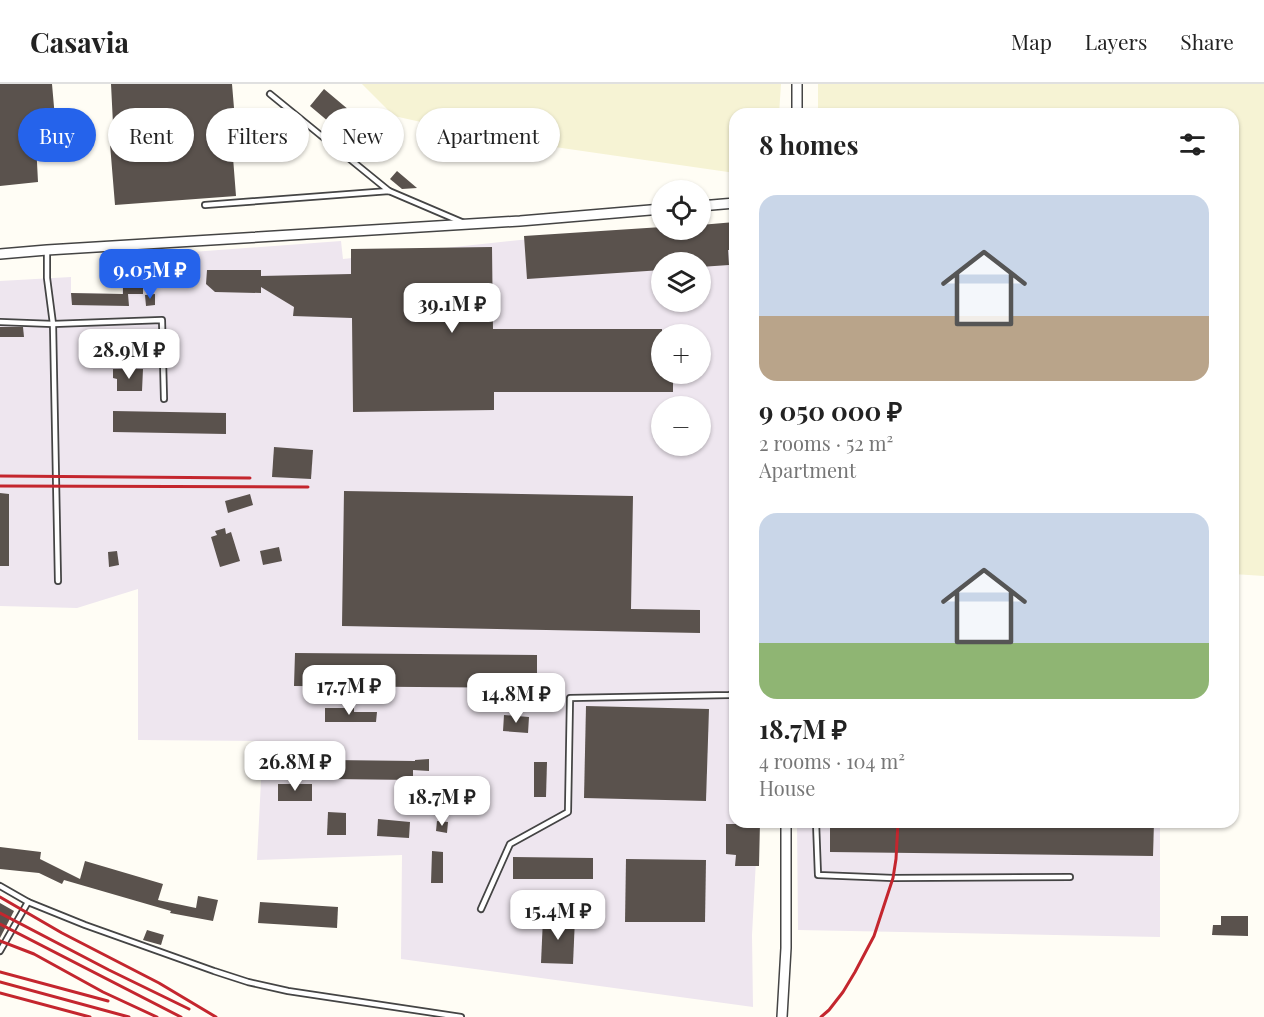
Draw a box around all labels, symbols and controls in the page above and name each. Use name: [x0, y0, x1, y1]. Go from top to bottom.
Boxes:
text: Casavia: [30, 23, 129, 60]
text: Map: [1011, 27, 1052, 55]
text: Layers: [1085, 27, 1147, 55]
text: Share: [1180, 27, 1234, 55]
chip: Buy: [18, 108, 96, 162]
chip: Rent: [108, 108, 194, 162]
chip: Filters: [206, 108, 309, 162]
chip: New: [321, 108, 404, 162]
chip: Apartment: [416, 108, 560, 162]
text: 8 homes: [759, 127, 858, 162]
icon: filters: [1176, 128, 1209, 161]
map controls: [651, 180, 711, 456]
button: locate: [651, 180, 711, 240]
icon: home: [930, 234, 1038, 342]
pin: 9.05M ₽: [95, 249, 205, 300]
button: layers: [651, 252, 711, 312]
text: 9.05M ₽: [113, 255, 187, 282]
pin: 39.1M ₽: [397, 283, 507, 334]
text: 39.1M ₽: [418, 289, 486, 316]
button: +: [651, 324, 711, 384]
pin: 28.9M ₽: [74, 329, 184, 380]
text: 28.9M ₽: [93, 335, 165, 362]
text: 9 050 000 ₽: [759, 393, 902, 428]
button: −: [651, 396, 711, 456]
text: 2 rooms · 52 m²: [759, 429, 893, 456]
text: Apartment: [759, 456, 856, 483]
icon: home: [930, 552, 1038, 660]
pin: 17.7M ₽: [294, 665, 404, 716]
text: 17.7M ₽: [317, 671, 381, 698]
pin: 14.8M ₽: [461, 673, 571, 724]
text: 14.8M ₽: [481, 679, 551, 706]
text: 18.7M ₽: [759, 711, 847, 746]
pin: 26.8M ₽: [240, 741, 350, 792]
text: 26.8M ₽: [258, 747, 332, 774]
text: 4 rooms · 104 m²: [759, 747, 905, 774]
text: House: [759, 774, 815, 801]
pin: 18.7M ₽: [387, 776, 497, 827]
text: 18.7M ₽: [408, 782, 476, 809]
pin: 15.4M ₽: [503, 890, 613, 941]
text: 15.4M ₽: [524, 896, 592, 923]

